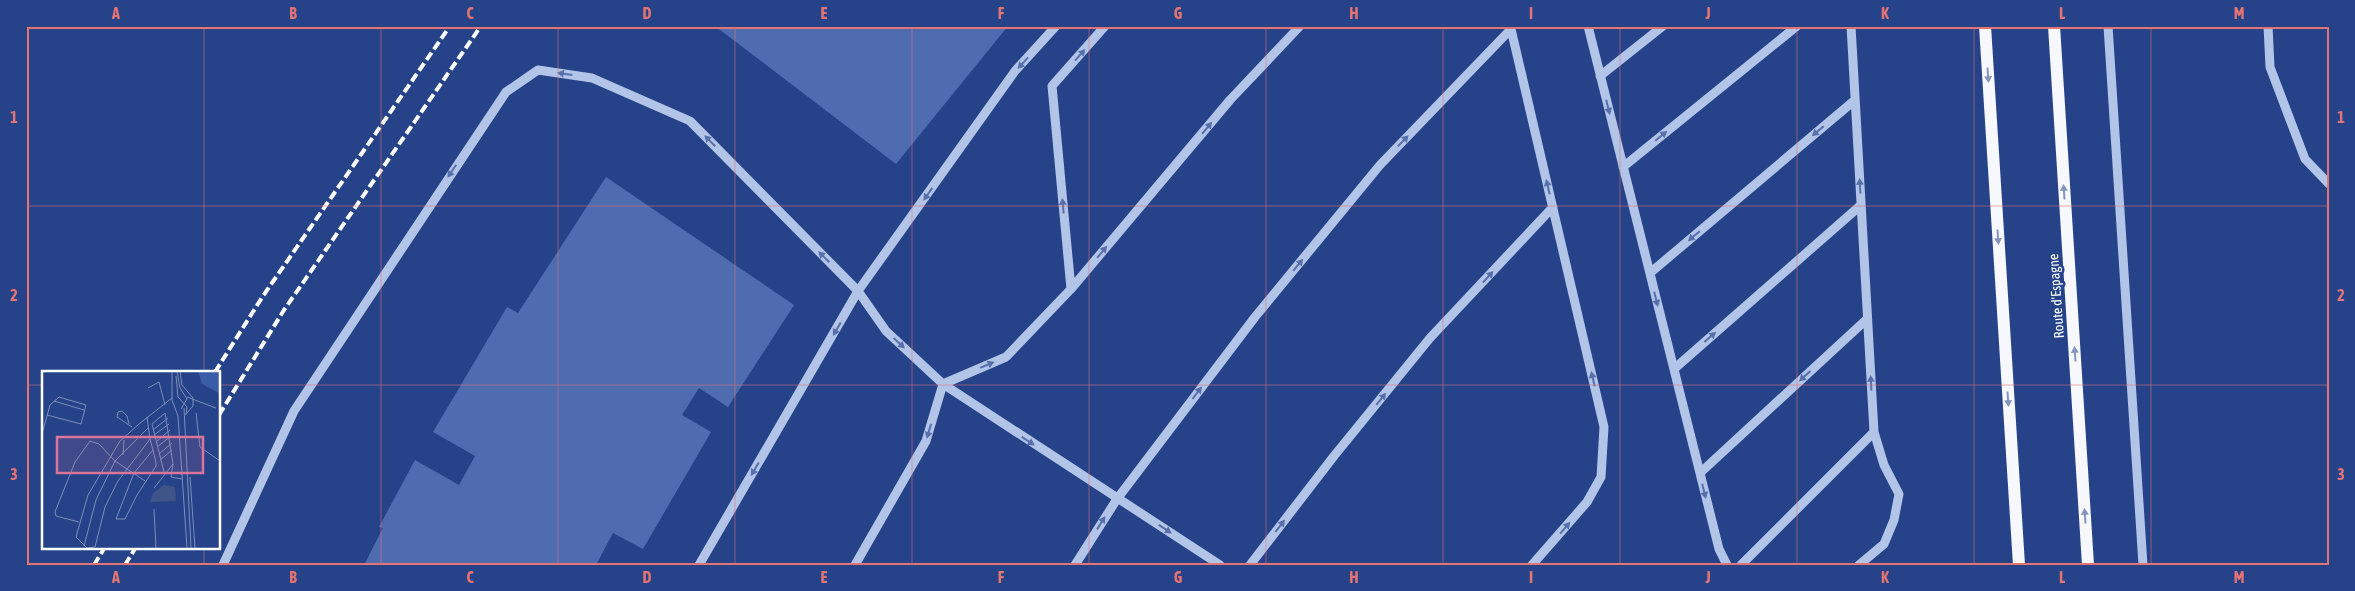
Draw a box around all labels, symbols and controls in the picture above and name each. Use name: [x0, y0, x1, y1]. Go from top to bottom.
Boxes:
text: A: [111, 4, 120, 22]
text: B: [289, 4, 297, 22]
text: C: [466, 4, 474, 22]
text: D: [643, 4, 652, 22]
text: E: [821, 4, 828, 22]
text: F: [998, 4, 1005, 22]
text: G: [1174, 4, 1183, 22]
text: H: [1349, 4, 1359, 22]
text: I: [1529, 4, 1533, 22]
text: J: [1704, 4, 1711, 22]
text: K: [1881, 4, 1889, 22]
text: L: [2059, 4, 2066, 22]
text: M: [2234, 4, 2244, 22]
one-way arrow: [1074, 48, 1085, 61]
one-way arrow: [1017, 56, 1029, 68]
one-way arrow: [1984, 67, 1992, 83]
one-way arrow: [557, 70, 573, 78]
one-way arrow: [1604, 100, 1612, 115]
text: 1: [10, 108, 18, 126]
text: 1: [2337, 108, 2345, 126]
one-way arrow: [1201, 121, 1212, 134]
one-way arrow: [1812, 126, 1825, 137]
one-way arrow: [1654, 131, 1668, 141]
one-way arrow: [704, 135, 716, 147]
one-way arrow: [1397, 135, 1409, 147]
one-way arrow: [447, 165, 457, 178]
one-way arrow: [1855, 178, 1863, 194]
one-way arrow: [1544, 179, 1552, 194]
one-way arrow: [2060, 184, 2068, 200]
one-way arrow: [923, 187, 933, 201]
one-way arrow: [1059, 198, 1067, 214]
one-way arrow: [1995, 229, 2003, 245]
one-way arrow: [1688, 230, 1700, 242]
one-way arrow: [1096, 246, 1107, 258]
one-way arrow: [818, 251, 830, 263]
street label: Route d'Espagne: [2045, 253, 2067, 339]
one-way arrow: [1292, 259, 1303, 272]
one-way arrow: [1482, 270, 1493, 283]
text: 2: [10, 286, 18, 304]
text: 2: [2337, 286, 2345, 304]
one-way arrow: [1652, 292, 1660, 307]
one-way arrow: [832, 322, 841, 335]
one-way arrow: [1704, 332, 1717, 343]
one-way arrow: [892, 337, 904, 349]
one-way arrow: [2070, 346, 2078, 362]
one-way arrow: [980, 360, 994, 368]
one-way arrow: [1800, 370, 1812, 382]
inset map: [42, 371, 220, 548]
one-way arrow: [1589, 372, 1597, 387]
one-way arrow: [1866, 375, 1874, 391]
one-way arrow: [1192, 386, 1202, 399]
one-way arrow: [2005, 392, 2013, 408]
one-way arrow: [1375, 393, 1386, 406]
one-way arrow: [925, 424, 933, 439]
one-way arrow: [1022, 436, 1035, 445]
one-way arrow: [750, 462, 759, 475]
text: 3: [10, 465, 18, 483]
text: 3: [2337, 465, 2345, 483]
one-way arrow: [1700, 483, 1708, 498]
one-way arrow: [2081, 508, 2089, 524]
one-way arrow: [1096, 517, 1106, 530]
one-way arrow: [1274, 520, 1285, 533]
one-way arrow: [1559, 522, 1570, 535]
one-way arrow: [1158, 525, 1171, 534]
text: A: [111, 568, 120, 586]
text: B: [289, 568, 297, 586]
text: C: [466, 568, 474, 586]
text: D: [643, 568, 652, 586]
text: E: [821, 568, 828, 586]
text: F: [998, 568, 1005, 586]
text: G: [1174, 568, 1183, 586]
text: H: [1349, 568, 1359, 586]
text: I: [1529, 568, 1533, 586]
text: J: [1704, 568, 1711, 586]
text: K: [1881, 568, 1889, 586]
text: L: [2059, 568, 2066, 586]
text: M: [2234, 568, 2244, 586]

